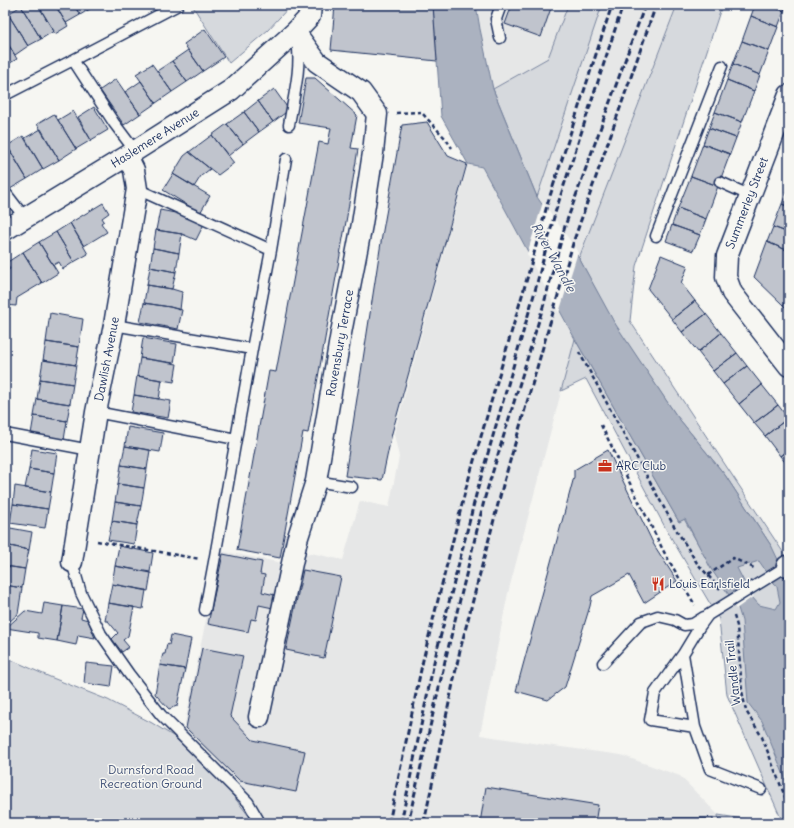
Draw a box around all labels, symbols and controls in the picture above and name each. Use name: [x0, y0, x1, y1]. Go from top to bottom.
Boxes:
street label: Haslemere Avenue: [108, 104, 202, 171]
street label: Summerley Street: [722, 155, 771, 251]
water label: River Wandle: [528, 220, 580, 296]
street label: Ravensbury Terrace: [323, 288, 356, 397]
street label: Dawlish Avenue: [91, 315, 122, 402]
office icon: ARC Club: [597, 458, 613, 474]
place label: ARC Club: [616, 458, 667, 473]
restaurant icon: Louis Earlsfield: [650, 576, 666, 592]
place label: Louis Earlsfield: [669, 576, 750, 591]
street label: Wandle Trail: [722, 640, 743, 707]
park label: Durnsford Road Recreation Ground: [100, 762, 202, 791]

